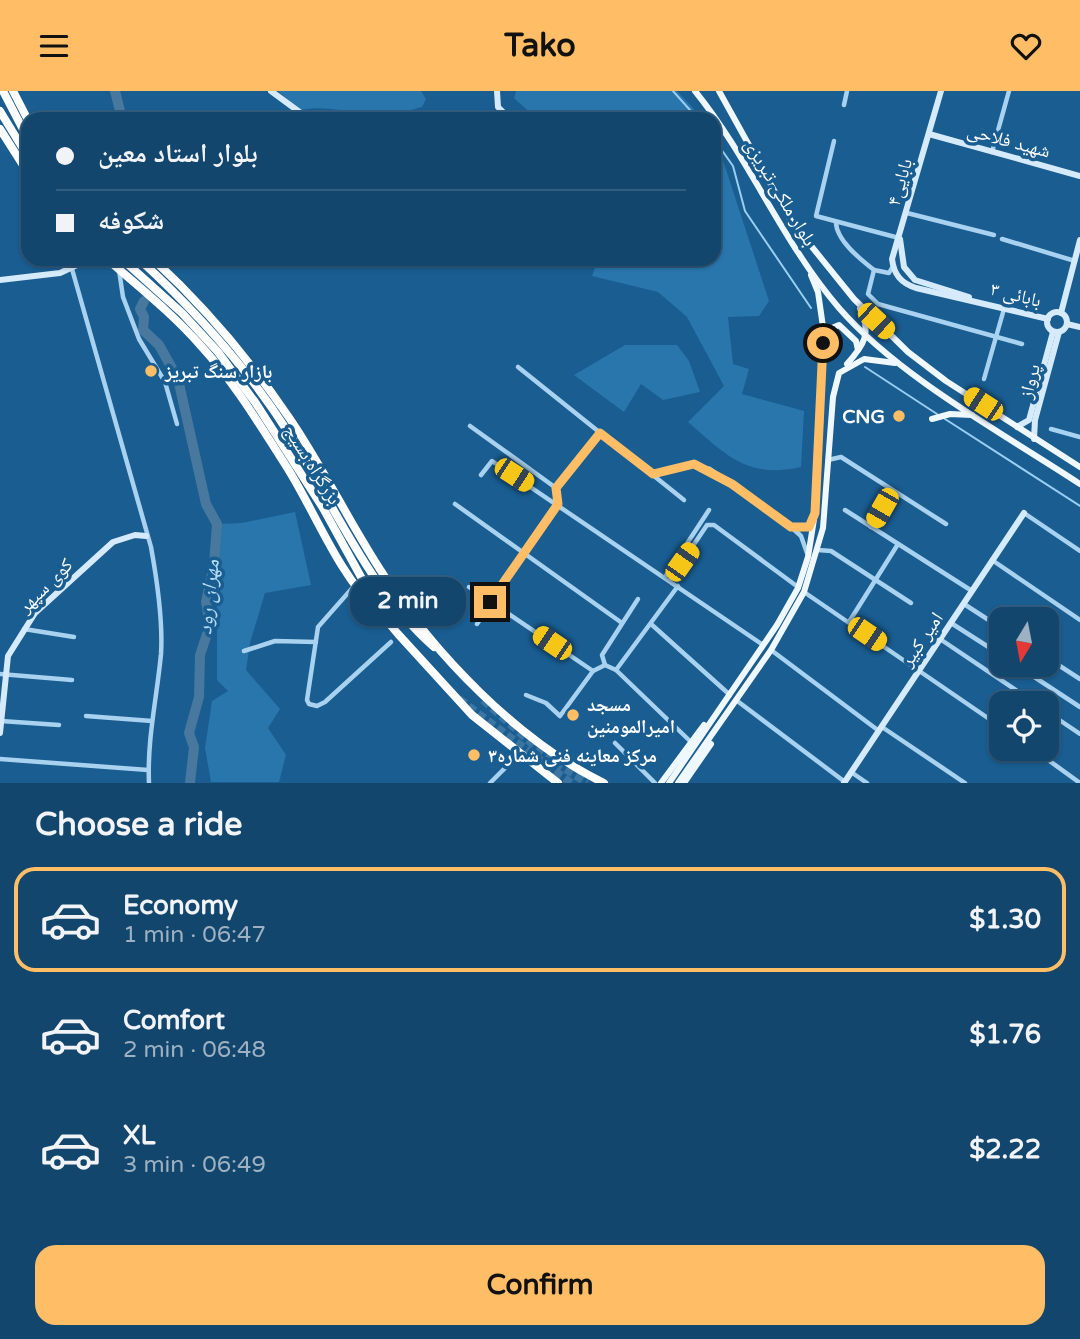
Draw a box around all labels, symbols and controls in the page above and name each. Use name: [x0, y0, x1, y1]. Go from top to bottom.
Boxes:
icon: menu: [35, 27, 73, 65]
text: Tako: [504, 27, 576, 65]
icon: heart: [1007, 27, 1045, 65]
street label: شهید فلاحی: [965, 119, 1053, 163]
street label: بلوار ملکى تبریزى: [739, 135, 821, 250]
text: بلوار استاد معین: [98, 138, 258, 169]
street label: بابایی۴: [883, 156, 917, 208]
text: شکوفه: [98, 205, 164, 236]
street label: بابائی ۳: [988, 278, 1044, 312]
car: [854, 299, 899, 343]
route start: [807, 327, 839, 359]
place label: بازار سنگ تبریز: [164, 361, 272, 383]
street label: پرواز: [1015, 362, 1045, 402]
marker: بازار سنگ تبریز: [143, 363, 159, 379]
car: [960, 384, 1007, 424]
place label: CNG: [842, 406, 885, 428]
marker: CNG: [891, 408, 907, 424]
street label: بزرگراه بسیج: [278, 420, 345, 509]
car: [491, 455, 538, 495]
car: [863, 485, 902, 531]
car: [662, 539, 703, 585]
street label: کوی سپهر: [13, 554, 78, 618]
water label: مهران رود: [192, 558, 225, 636]
callout: 2 min: [350, 577, 466, 627]
route end: [474, 586, 506, 618]
text: 2 min: [377, 587, 439, 615]
north arrow: [989, 607, 1059, 677]
map controls: [989, 607, 1059, 761]
street label: امیر کبیر: [895, 608, 948, 672]
car: [844, 614, 891, 654]
car: [529, 623, 576, 663]
button: locate: [989, 691, 1059, 761]
place label: مسجد امیرالمومنین: [587, 694, 675, 738]
marker: مسجد امیرالمومنین: [565, 707, 581, 723]
place label: مرکز معاینه فنی شماره۳: [488, 745, 657, 767]
marker: مرکز معاینه فنی شماره۳: [466, 747, 482, 763]
text: Choose a ride: [35, 806, 242, 844]
icon: car: [39, 888, 102, 951]
text: Economy: [123, 890, 238, 921]
text: $1.30: [969, 904, 1041, 935]
text: 1 min · 06:47: [123, 921, 266, 949]
icon: car: [39, 1003, 102, 1066]
text: Comfort: [123, 1005, 225, 1036]
text: $1.76: [969, 1019, 1041, 1050]
text: 2 min · 06:48: [123, 1036, 266, 1064]
icon: car: [39, 1118, 102, 1181]
text: XL: [123, 1120, 155, 1151]
text: $2.22: [969, 1134, 1041, 1165]
text: 3 min · 06:49: [123, 1151, 266, 1179]
button: Confirm: [35, 1245, 1045, 1325]

